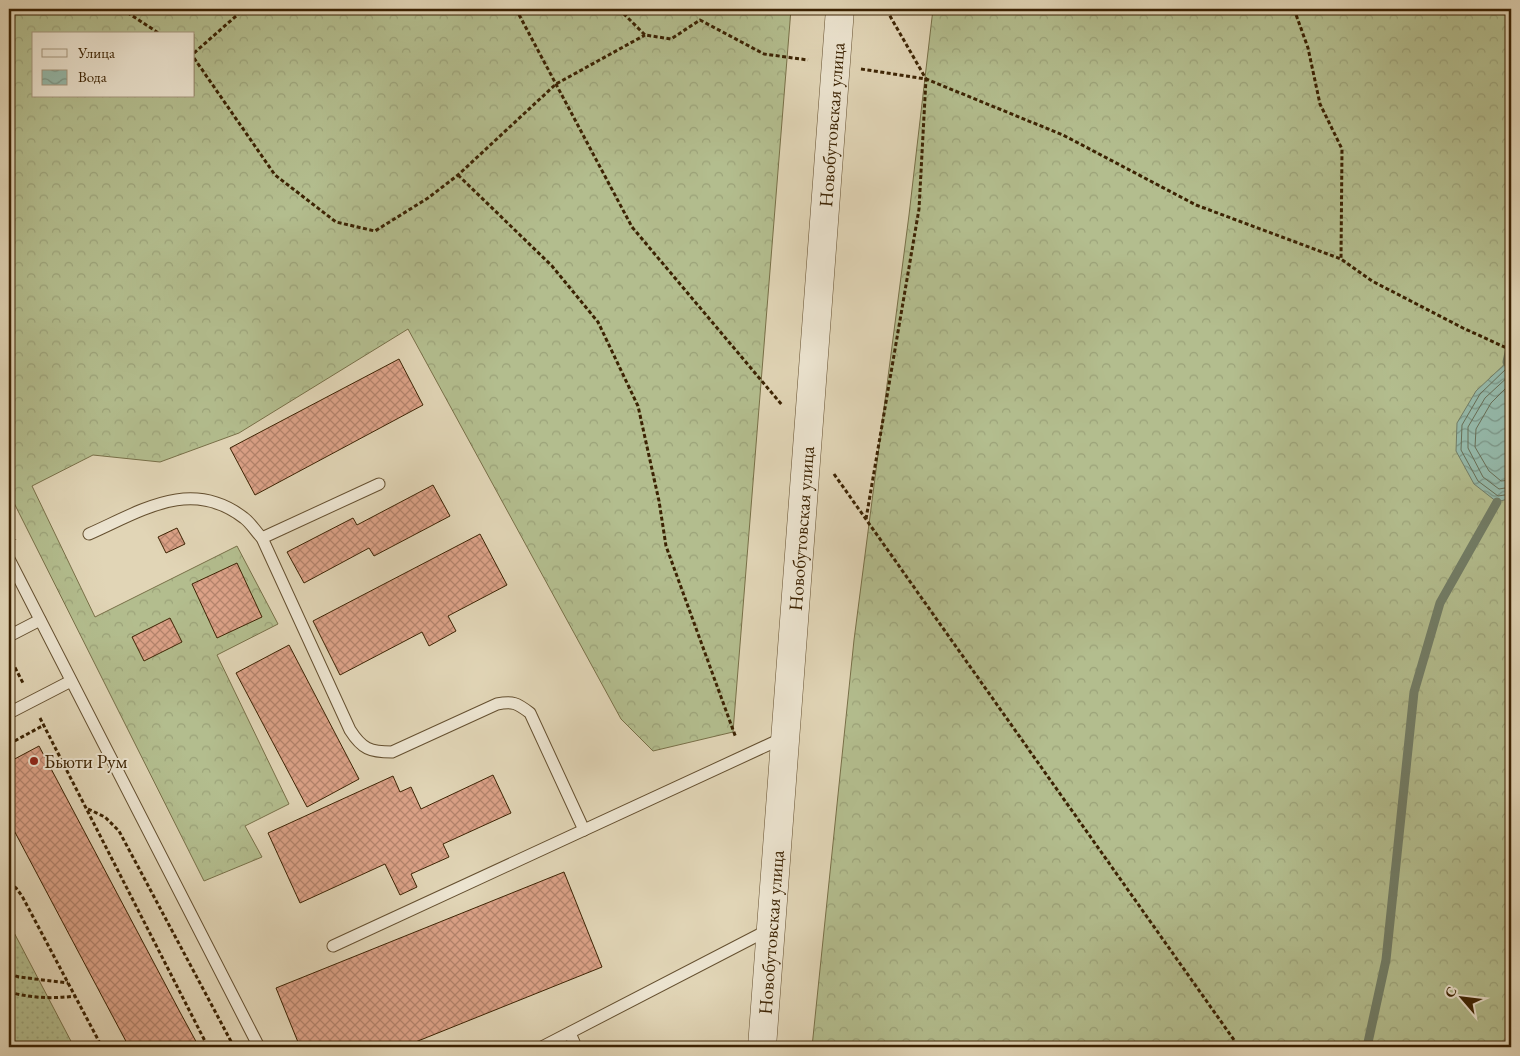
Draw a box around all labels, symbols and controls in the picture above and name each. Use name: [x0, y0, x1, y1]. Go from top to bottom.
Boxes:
legend: [32, 32, 195, 98]
street label: Новобутовская улица: [813, 41, 850, 208]
text: Улица: [77, 43, 115, 62]
text: Вода: [78, 67, 107, 86]
street label: Новобутовская улица: [783, 445, 820, 612]
place label: Бьюти Рум: [44, 749, 127, 774]
marker: Бьюти Рум: [28, 755, 40, 767]
street label: Новобутовская улица: [752, 849, 790, 1016]
north arrow: [1438, 974, 1488, 1024]
text: С: [1440, 983, 1461, 1001]

